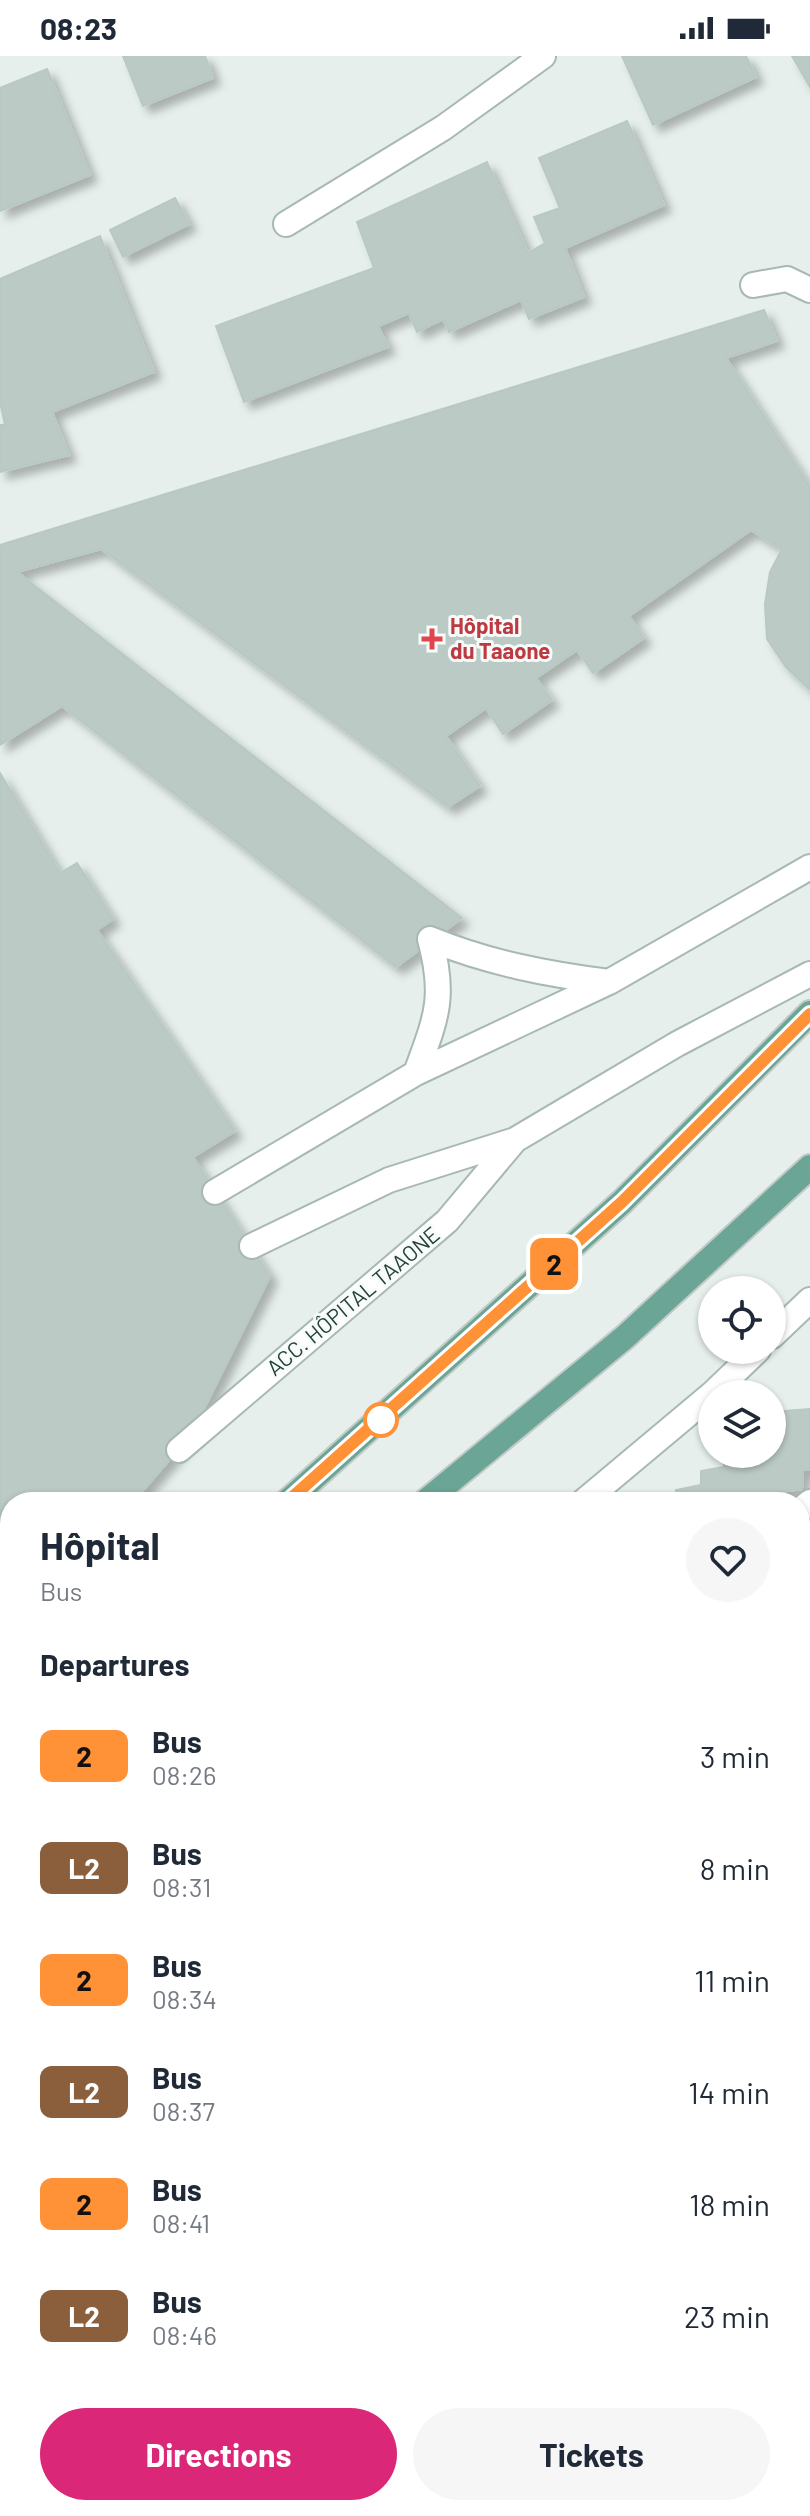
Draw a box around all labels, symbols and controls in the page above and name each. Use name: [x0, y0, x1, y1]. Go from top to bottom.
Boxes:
text: 08:23: [40, 10, 117, 46]
place label: Hôpital du Taaone: [450, 612, 550, 663]
marker: Hôpital du Taaone: [421, 628, 443, 650]
street label: ACC. HÔPITAL TAAONE: [261, 1220, 444, 1380]
line badge: 2: [528, 1238, 580, 1290]
text: 2: [546, 1247, 562, 1281]
map controls: [698, 1276, 786, 1468]
button: locate: [698, 1276, 786, 1364]
button: layers: [698, 1380, 786, 1468]
unlabelled marker: [364, 1403, 398, 1437]
button: heart: [686, 1518, 770, 1602]
text: Hôpital: [40, 1522, 160, 1568]
text: Bus: [40, 1575, 82, 1606]
text: Departures: [40, 1646, 190, 1682]
text: Bus: [152, 1723, 202, 1759]
text: 3 min: [700, 1738, 770, 1774]
text: 2: [76, 1739, 92, 1773]
text: 08:26: [152, 1759, 216, 1790]
text: Bus: [152, 1835, 202, 1871]
text: 8 min: [700, 1850, 770, 1886]
text: L2: [68, 1851, 100, 1885]
text: 08:31: [152, 1871, 211, 1902]
text: Bus: [152, 1947, 202, 1983]
text: 11 min: [694, 1962, 770, 1998]
text: 2: [76, 1963, 92, 1997]
text: 08:34: [152, 1983, 217, 2014]
text: Bus: [152, 2059, 202, 2095]
text: 14 min: [688, 2074, 770, 2110]
text: L2: [68, 2075, 100, 2109]
text: 08:37: [152, 2095, 215, 2126]
text: Bus: [152, 2171, 202, 2207]
text: 18 min: [689, 2186, 770, 2222]
text: 2: [76, 2187, 92, 2221]
text: 08:41: [152, 2207, 210, 2238]
text: Bus: [152, 2283, 202, 2319]
text: 23 min: [684, 2298, 770, 2334]
text: L2: [68, 2299, 100, 2333]
text: 08:46: [152, 2319, 217, 2350]
button: Directions: [40, 2408, 397, 2500]
button: Tickets: [413, 2408, 770, 2500]

